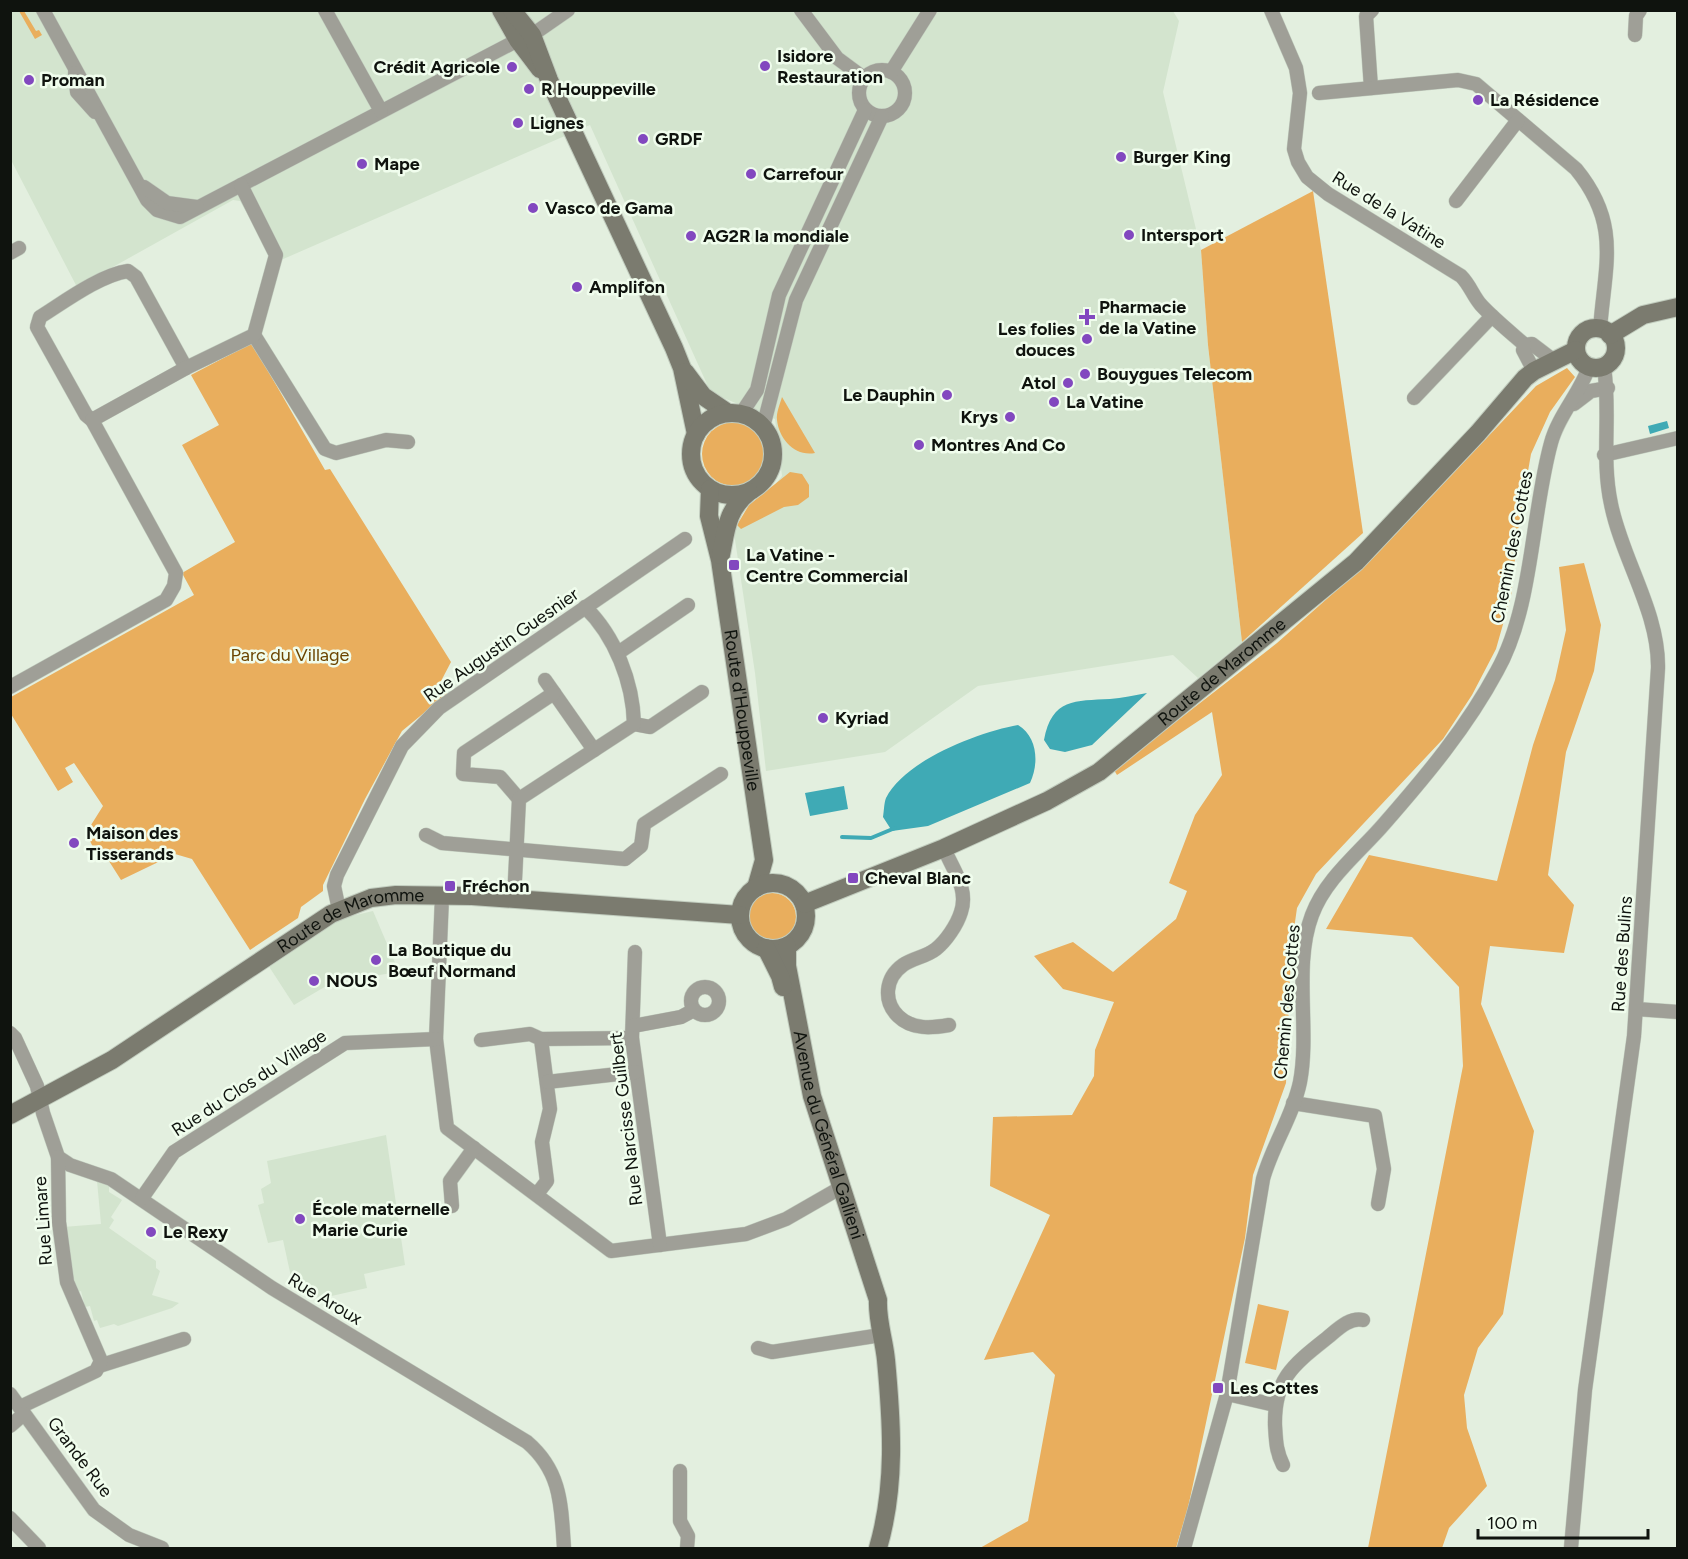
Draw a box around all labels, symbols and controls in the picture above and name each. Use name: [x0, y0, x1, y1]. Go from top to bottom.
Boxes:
place label: Isidore Restauration: [777, 45, 883, 88]
place label: Crédit Agricole: [373, 56, 500, 78]
marker: Isidore Restauration: [758, 59, 772, 73]
marker: Crédit Agricole: [505, 60, 519, 74]
place label: Proman: [41, 69, 105, 91]
marker: Proman: [22, 73, 36, 87]
place label: R Houppeville: [541, 78, 656, 100]
marker: R Houppeville: [522, 82, 536, 96]
place label: La Résidence: [1490, 89, 1599, 111]
marker: La Résidence: [1471, 93, 1485, 107]
place label: Lignes: [530, 112, 584, 134]
marker: Lignes: [511, 116, 525, 130]
place label: GRDF: [655, 128, 703, 150]
marker: GRDF: [636, 132, 650, 146]
place label: Burger King: [1133, 146, 1231, 168]
marker: Burger King: [1114, 150, 1128, 164]
place label: Mape: [374, 153, 420, 175]
marker: Mape: [355, 157, 369, 171]
place label: Carrefour: [763, 163, 844, 185]
street label: Rue de la Vatine: [1328, 166, 1450, 254]
marker: Carrefour: [744, 167, 758, 181]
place label: Vasco de Gama: [545, 197, 673, 219]
marker: Vasco de Gama: [526, 201, 540, 215]
place label: Intersport: [1141, 224, 1224, 246]
place label: AG2R la mondiale: [703, 225, 849, 247]
marker: Intersport: [1122, 228, 1136, 242]
marker: AG2R la mondiale: [684, 229, 698, 243]
place label: Amplifon: [589, 276, 665, 298]
marker: Amplifon: [570, 280, 584, 294]
place label: Pharmacie de la Vatine: [1099, 296, 1196, 339]
marker: Pharmacie de la Vatine: [1080, 310, 1094, 324]
place label: Les folies douces: [998, 318, 1076, 361]
marker: Les folies douces: [1080, 332, 1094, 346]
place label: Bouygues Telecom: [1097, 363, 1252, 385]
marker: Bouygues Telecom: [1078, 367, 1092, 381]
place label: Atol: [1021, 372, 1056, 394]
marker: Atol: [1061, 376, 1075, 390]
place label: Le Dauphin: [843, 384, 935, 406]
marker: Le Dauphin: [940, 388, 954, 402]
place label: La Vatine: [1066, 391, 1144, 413]
marker: La Vatine: [1047, 395, 1061, 409]
place label: Krys: [961, 406, 999, 428]
marker: Krys: [1003, 410, 1017, 424]
place label: Montres And Co: [931, 434, 1065, 456]
marker: Montres And Co: [912, 438, 926, 452]
street label: Chemin des Cottes: [1486, 469, 1538, 625]
place label: La Vatine - Centre Commercial: [746, 544, 908, 587]
marker: La Vatine - Centre Commercial: [727, 558, 741, 572]
street label: Rue Augustin Guesnier: [419, 583, 583, 707]
street label: Route de Maromme: [1153, 613, 1290, 731]
street label: Route d'Houppeville: [719, 628, 765, 793]
park label: Parc du Village: [231, 644, 350, 666]
place label: Kyriad: [835, 707, 889, 729]
marker: Kyriad: [816, 711, 830, 725]
place label: Maison des Tisserands: [86, 822, 179, 865]
marker: Maison des Tisserands: [67, 836, 81, 850]
place label: Cheval Blanc: [865, 867, 971, 889]
marker: Cheval Blanc: [846, 871, 860, 885]
place label: Fréchon: [462, 875, 529, 897]
marker: Fréchon: [443, 879, 457, 893]
street label: Route de Maromme: [273, 884, 425, 958]
street label: Rue des Bulins: [1607, 895, 1637, 1013]
street label: Chemin des Cottes: [1269, 924, 1305, 1080]
place label: La Boutique du Bœuf Normand: [388, 939, 516, 982]
marker: La Boutique du Bœuf Normand: [369, 953, 383, 967]
place label: NOUS: [326, 970, 378, 992]
marker: NOUS: [307, 974, 321, 988]
street label: Rue du Clos du Village: [168, 1025, 331, 1141]
street label: Avenue du Général Gallieni: [789, 1028, 869, 1242]
street label: Rue Narcisse Guilbert: [604, 1031, 648, 1207]
street label: Rue Limare: [29, 1175, 57, 1266]
place label: École maternelle Marie Curie: [312, 1198, 450, 1241]
marker: École maternelle Marie Curie: [293, 1212, 307, 1226]
place label: Le Rexy: [163, 1221, 229, 1243]
marker: Le Rexy: [144, 1225, 158, 1239]
street label: Rue Aroux: [284, 1268, 367, 1330]
place label: Les Cottes: [1230, 1377, 1319, 1399]
marker: Les Cottes: [1211, 1381, 1225, 1395]
street label: Grande Rue: [43, 1412, 117, 1502]
scale bar: [1478, 1502, 1648, 1540]
text: 100 m: [1487, 1512, 1537, 1534]

